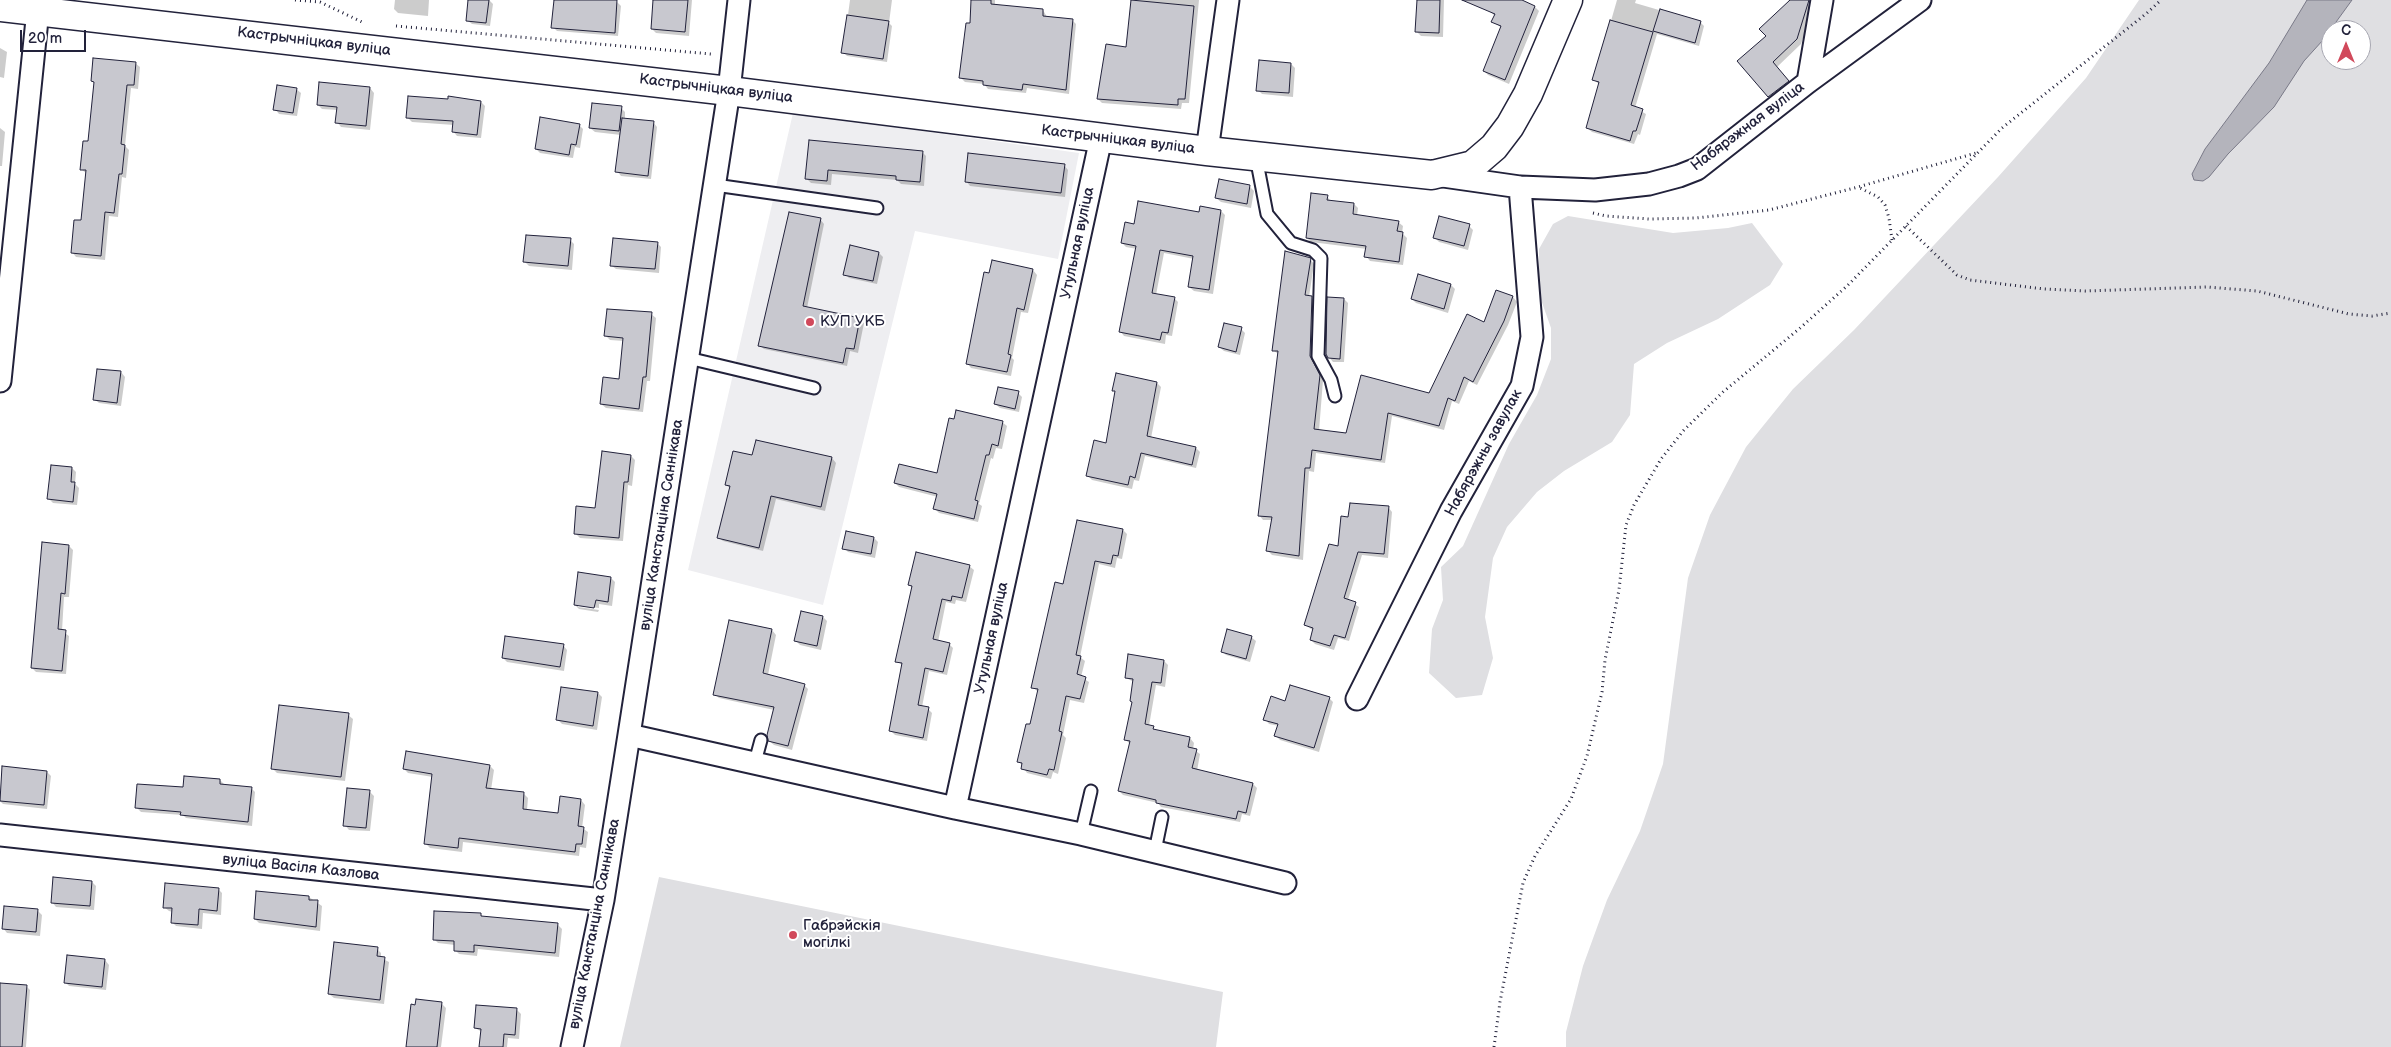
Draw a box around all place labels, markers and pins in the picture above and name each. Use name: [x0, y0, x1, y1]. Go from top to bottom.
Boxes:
place label: КУП УКБ: [820, 313, 885, 331]
marker: КУП УКБ: [804, 316, 816, 328]
place label: Габрэйскія могілкі: [803, 917, 880, 952]
marker: Габрэйскія могілкі: [787, 929, 799, 941]

